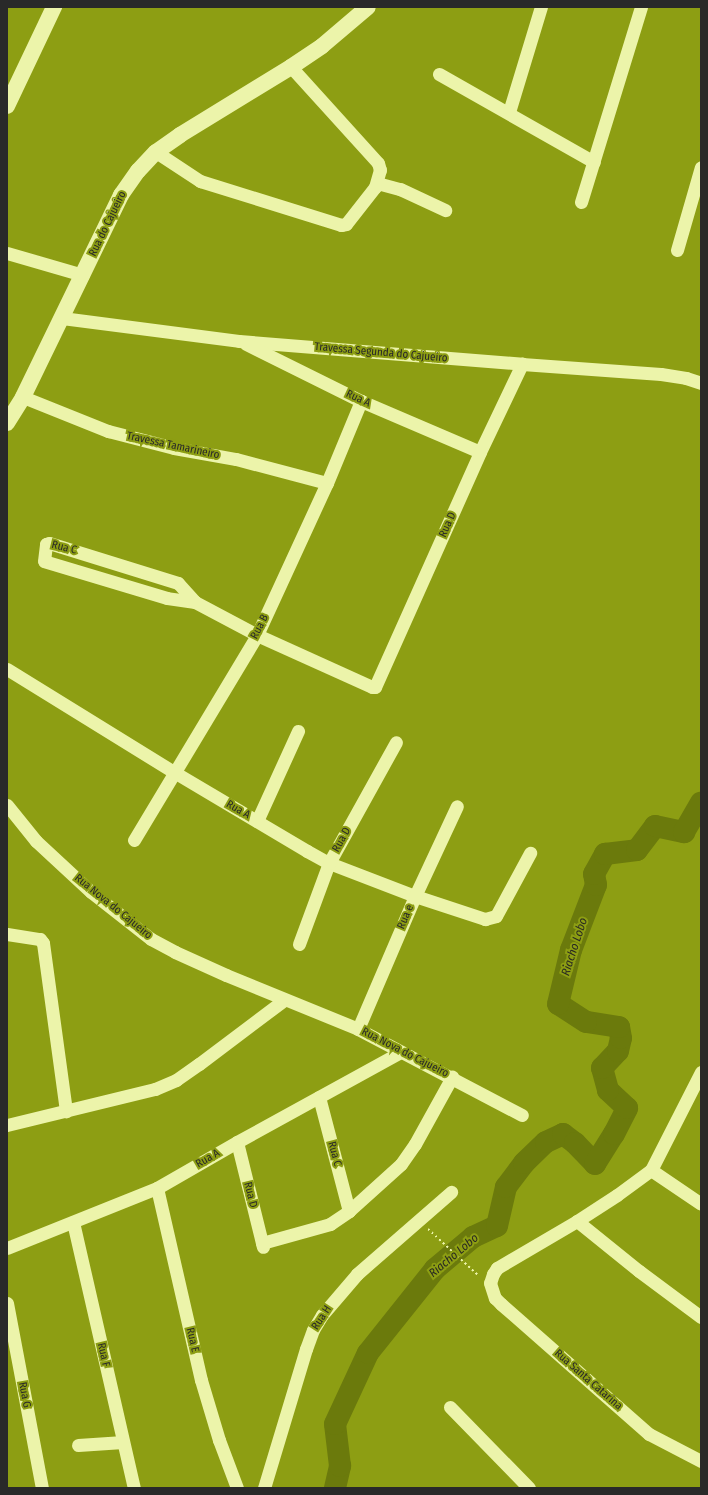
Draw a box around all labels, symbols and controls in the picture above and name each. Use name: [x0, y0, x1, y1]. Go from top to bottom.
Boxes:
street label: Rua do Cajueiro: [87, 189, 129, 259]
street label: Travessa Segunda do Cajueiro: [314, 341, 448, 365]
street label: Rua A: [344, 388, 372, 410]
street label: Travessa Tamarineiro: [125, 430, 221, 462]
street label: Rua D: [437, 510, 459, 540]
street label: Rua C: [50, 539, 78, 557]
street label: Rua B: [248, 613, 272, 641]
street label: Rua A: [224, 798, 252, 822]
street label: Rua D: [330, 825, 354, 855]
street label: Rua Nova do Cajueiro: [72, 872, 154, 942]
street label: Rua e: [395, 903, 417, 931]
water label: Riacho Lobo: [559, 916, 591, 978]
street label: Rua Nova do Cajueiro: [359, 1025, 451, 1081]
street label: Rua C: [324, 1140, 344, 1168]
street label: Rua A: [194, 1147, 222, 1171]
street label: Rua D: [240, 1181, 260, 1209]
water label: Riacho Lobo: [426, 1231, 482, 1281]
street label: Rua H: [309, 1303, 335, 1333]
street label: Rua E: [183, 1326, 201, 1354]
street label: Rua F: [94, 1342, 112, 1368]
street label: Rua Santa Catarina: [551, 1347, 625, 1413]
street label: Rua G: [15, 1381, 33, 1409]

